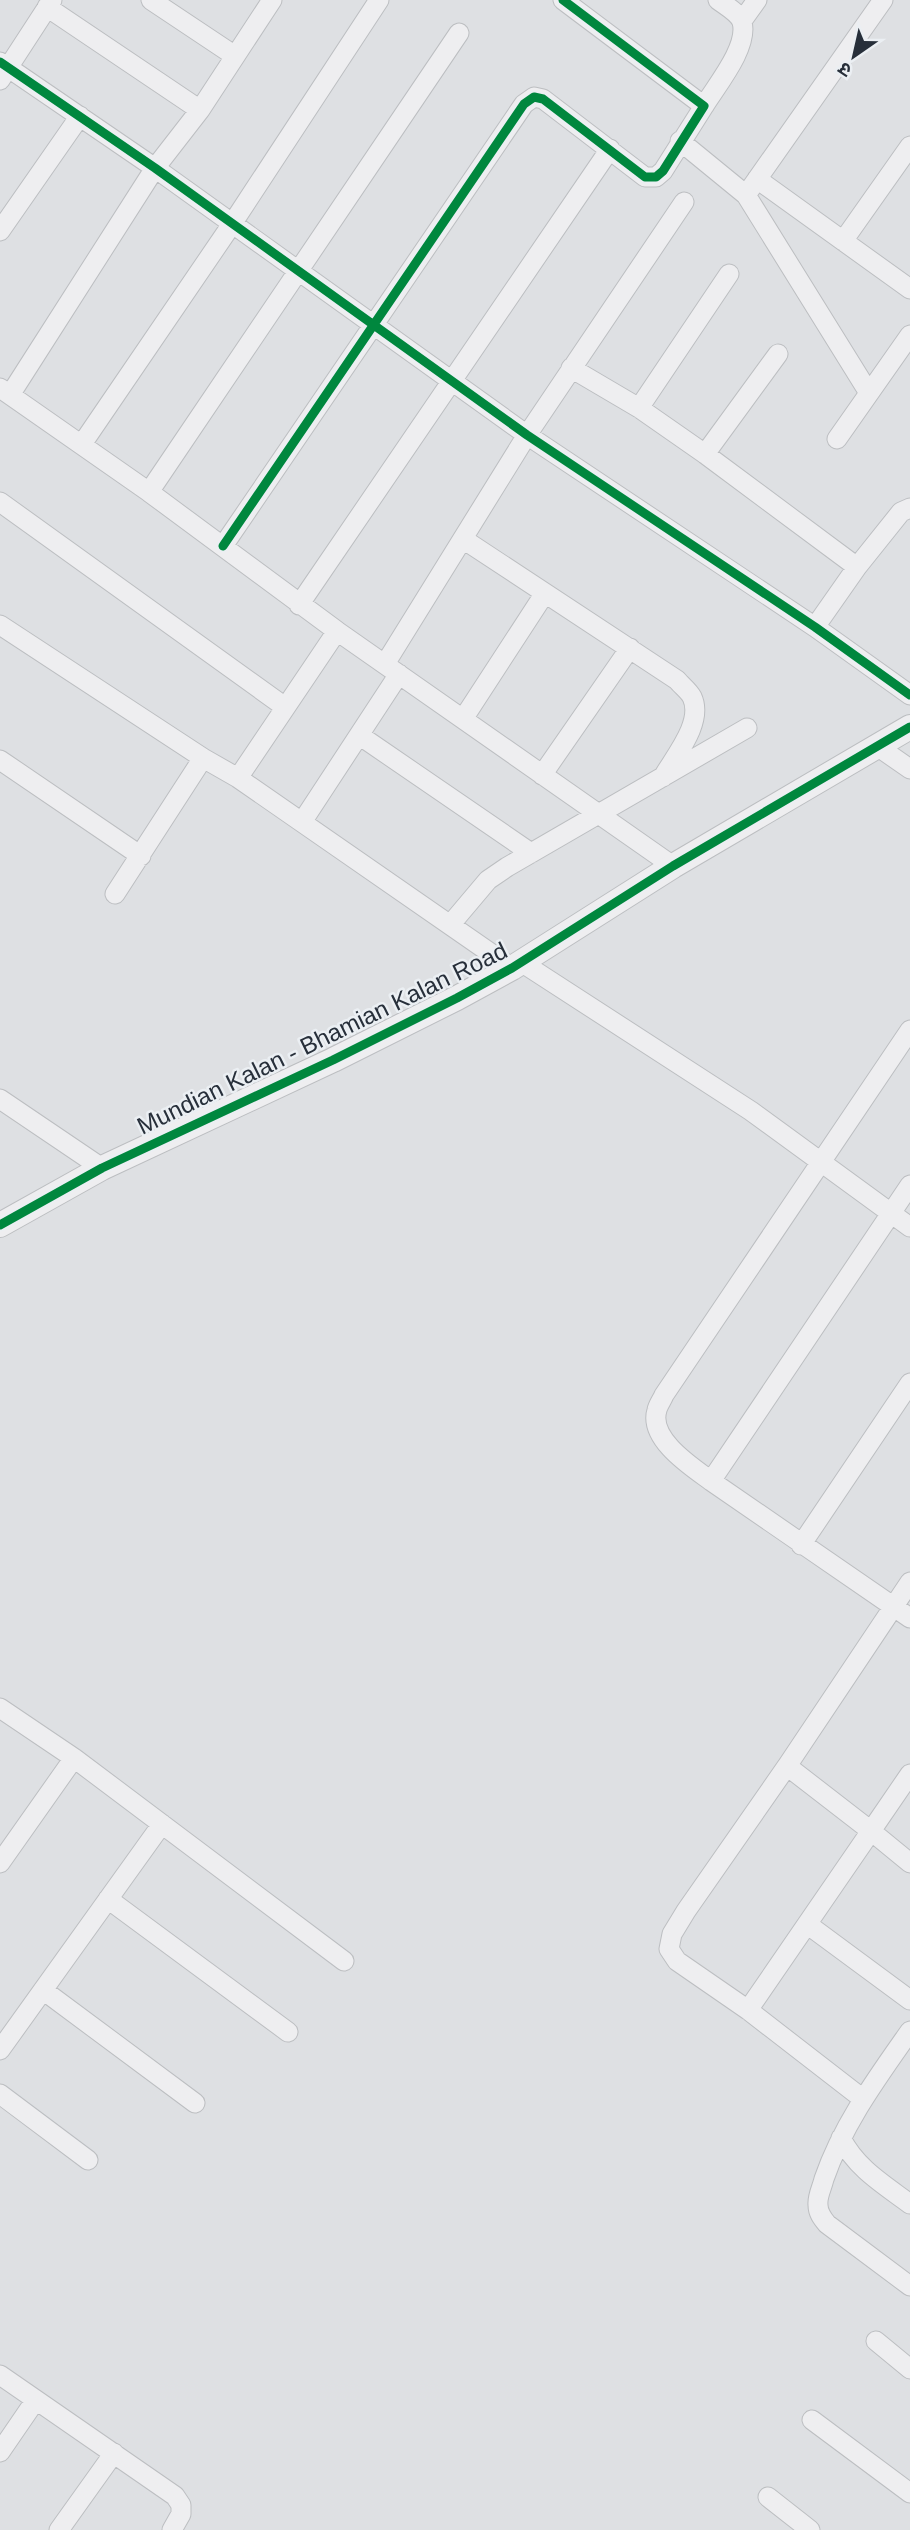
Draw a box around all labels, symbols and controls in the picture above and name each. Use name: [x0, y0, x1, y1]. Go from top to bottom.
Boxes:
north arrow: [819, 21, 889, 91]
text: उ: [834, 57, 855, 81]
street label: Mundian Kalan - Bhamian Kalan Road: [133, 936, 511, 1140]

